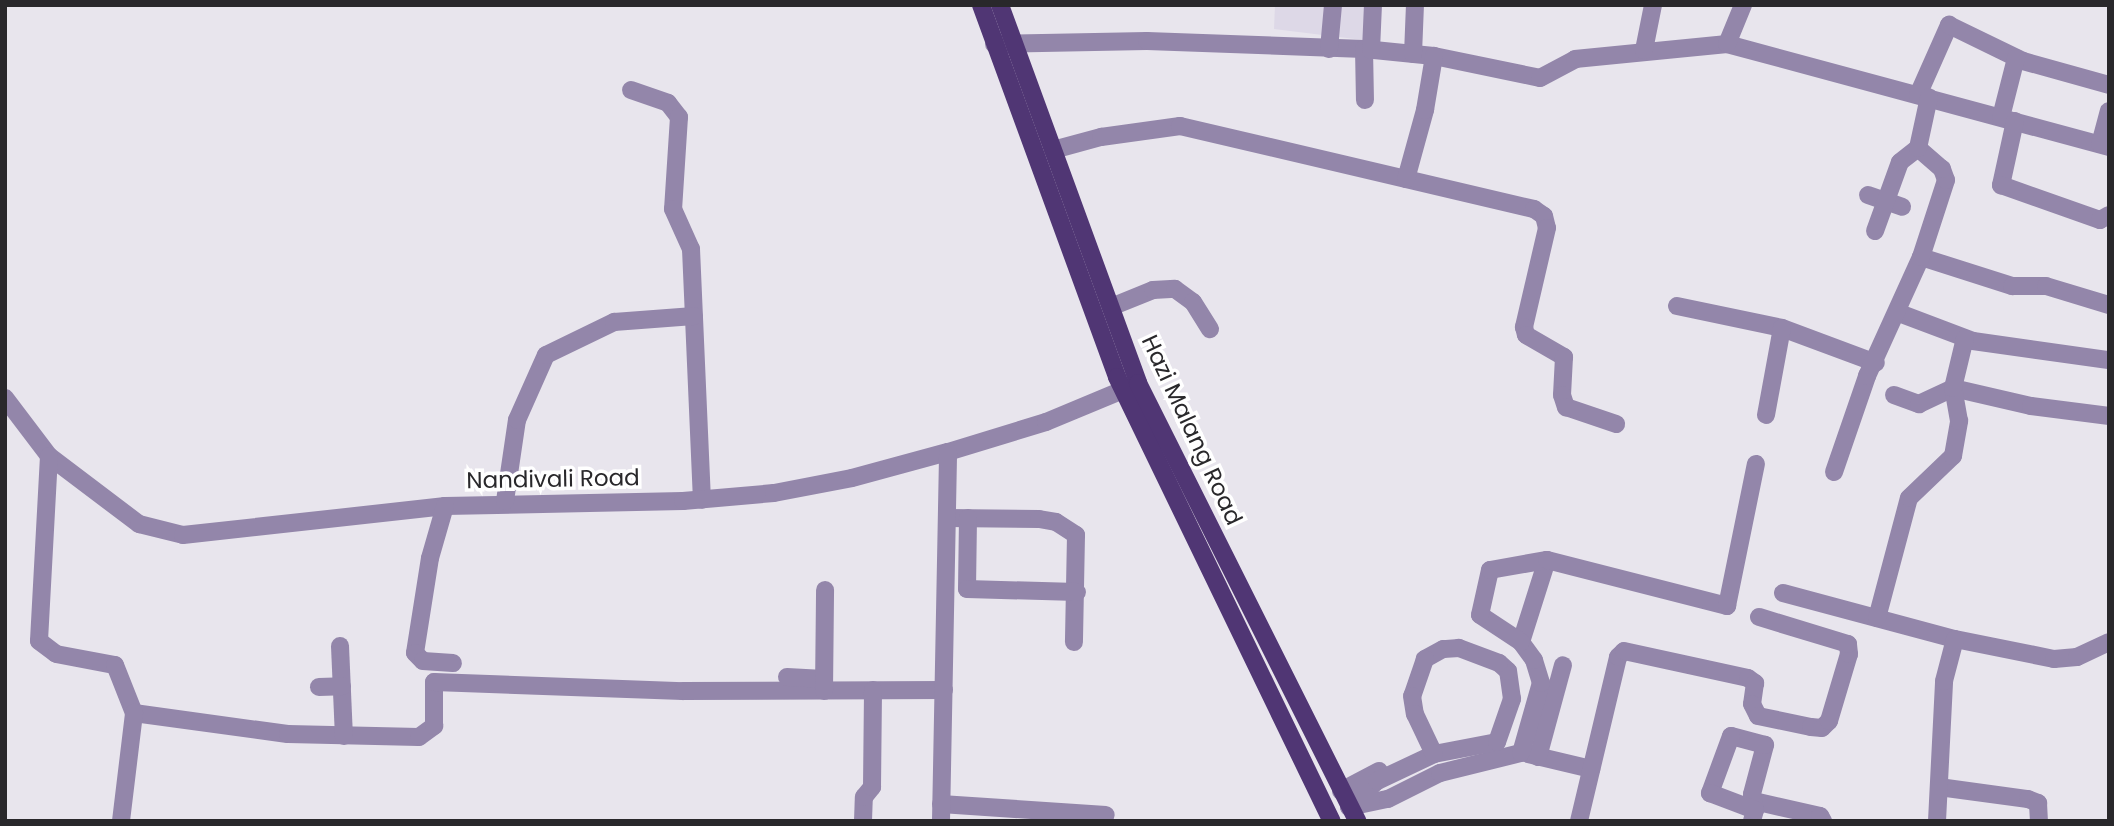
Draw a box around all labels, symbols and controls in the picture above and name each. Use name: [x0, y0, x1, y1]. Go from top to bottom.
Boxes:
street label: Hazi Malang Road: [1136, 331, 1248, 529]
street label: Nandivali Road: [466, 464, 640, 494]

